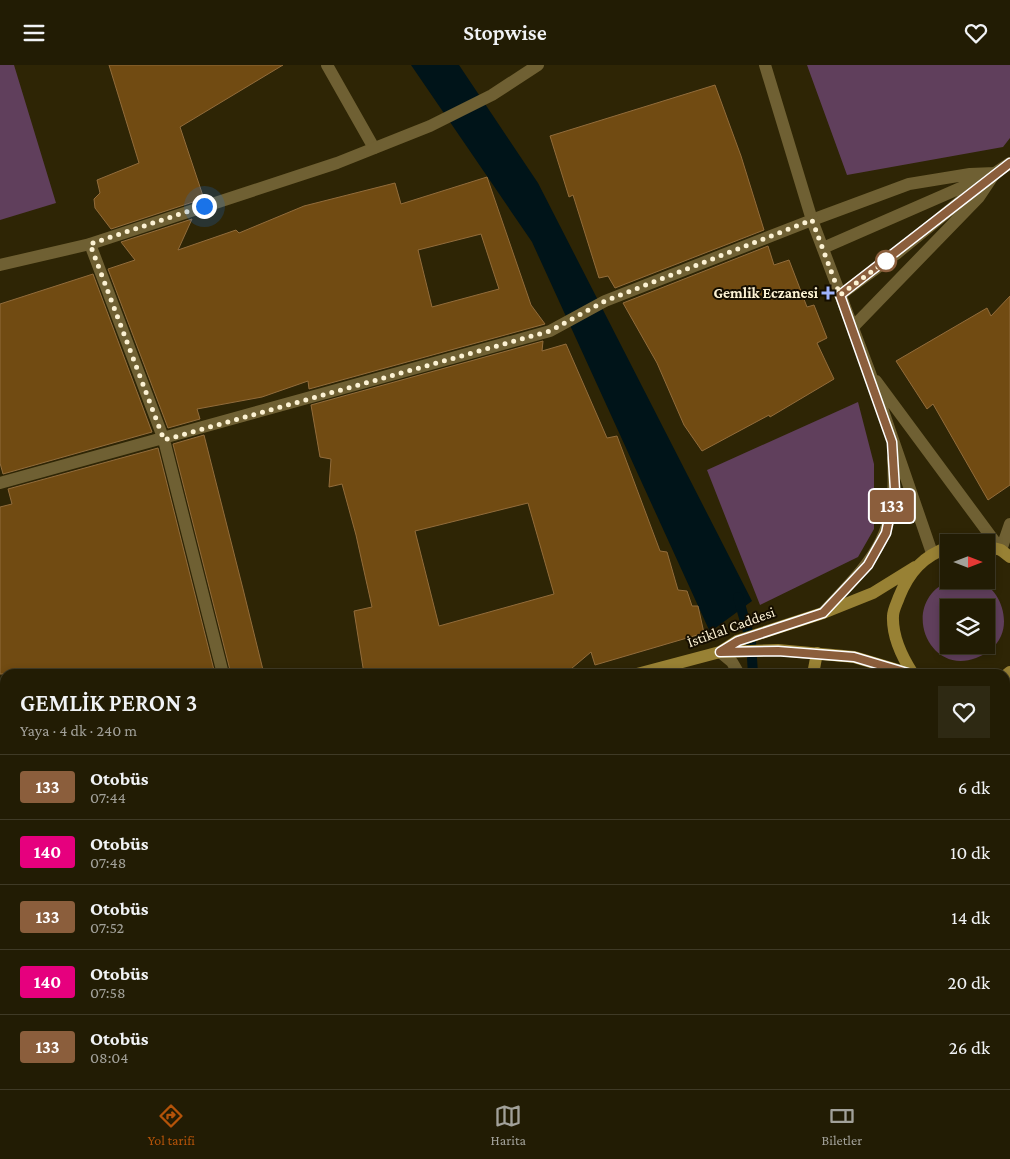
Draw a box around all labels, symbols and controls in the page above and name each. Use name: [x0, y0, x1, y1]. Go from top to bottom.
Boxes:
icon: menu: [20, 19, 48, 47]
icon: heart: [962, 19, 990, 47]
text: Stopwise: [463, 20, 547, 45]
your location: [192, 194, 217, 219]
unlabelled marker: [875, 250, 897, 272]
place label: Gemlik Eczanesi: [713, 285, 819, 301]
marker: Gemlik Eczanesi: [822, 287, 834, 299]
line badge: 133: [863, 490, 921, 522]
text: 133: [880, 496, 904, 516]
north arrow: [940, 534, 995, 589]
map controls: [940, 534, 995, 654]
button: layers: [940, 599, 995, 654]
street label: İstiklal Caddesi: [685, 604, 777, 650]
button: heart: [938, 686, 990, 738]
text: GEMLİK PERON 3: [20, 689, 197, 716]
text: Yaya · 4 dk · 240 m: [20, 722, 137, 739]
text: Otobüs: [90, 768, 149, 789]
text: 133: [35, 777, 60, 797]
text: 6 dk: [958, 777, 990, 798]
text: 07:44: [90, 789, 126, 806]
text: Otobüs: [90, 833, 149, 854]
text: 140: [34, 842, 61, 862]
text: 10 dk: [950, 842, 990, 863]
text: 07:48: [90, 854, 126, 871]
text: Otobüs: [90, 898, 149, 919]
text: 133: [35, 907, 60, 927]
text: 14 dk: [951, 907, 990, 928]
text: 07:52: [90, 919, 124, 936]
text: Otobüs: [90, 963, 149, 984]
text: 140: [34, 972, 61, 992]
text: 20 dk: [948, 972, 990, 993]
text: 07:58: [90, 984, 126, 1001]
text: Otobüs: [90, 1028, 149, 1049]
text: 133: [35, 1037, 60, 1057]
text: 26 dk: [949, 1037, 990, 1058]
text: 08:04: [90, 1049, 129, 1066]
tab: Yol tarifi: [148, 1102, 195, 1148]
tab: Harita: [491, 1102, 526, 1148]
tab: Biletler: [822, 1102, 862, 1148]

